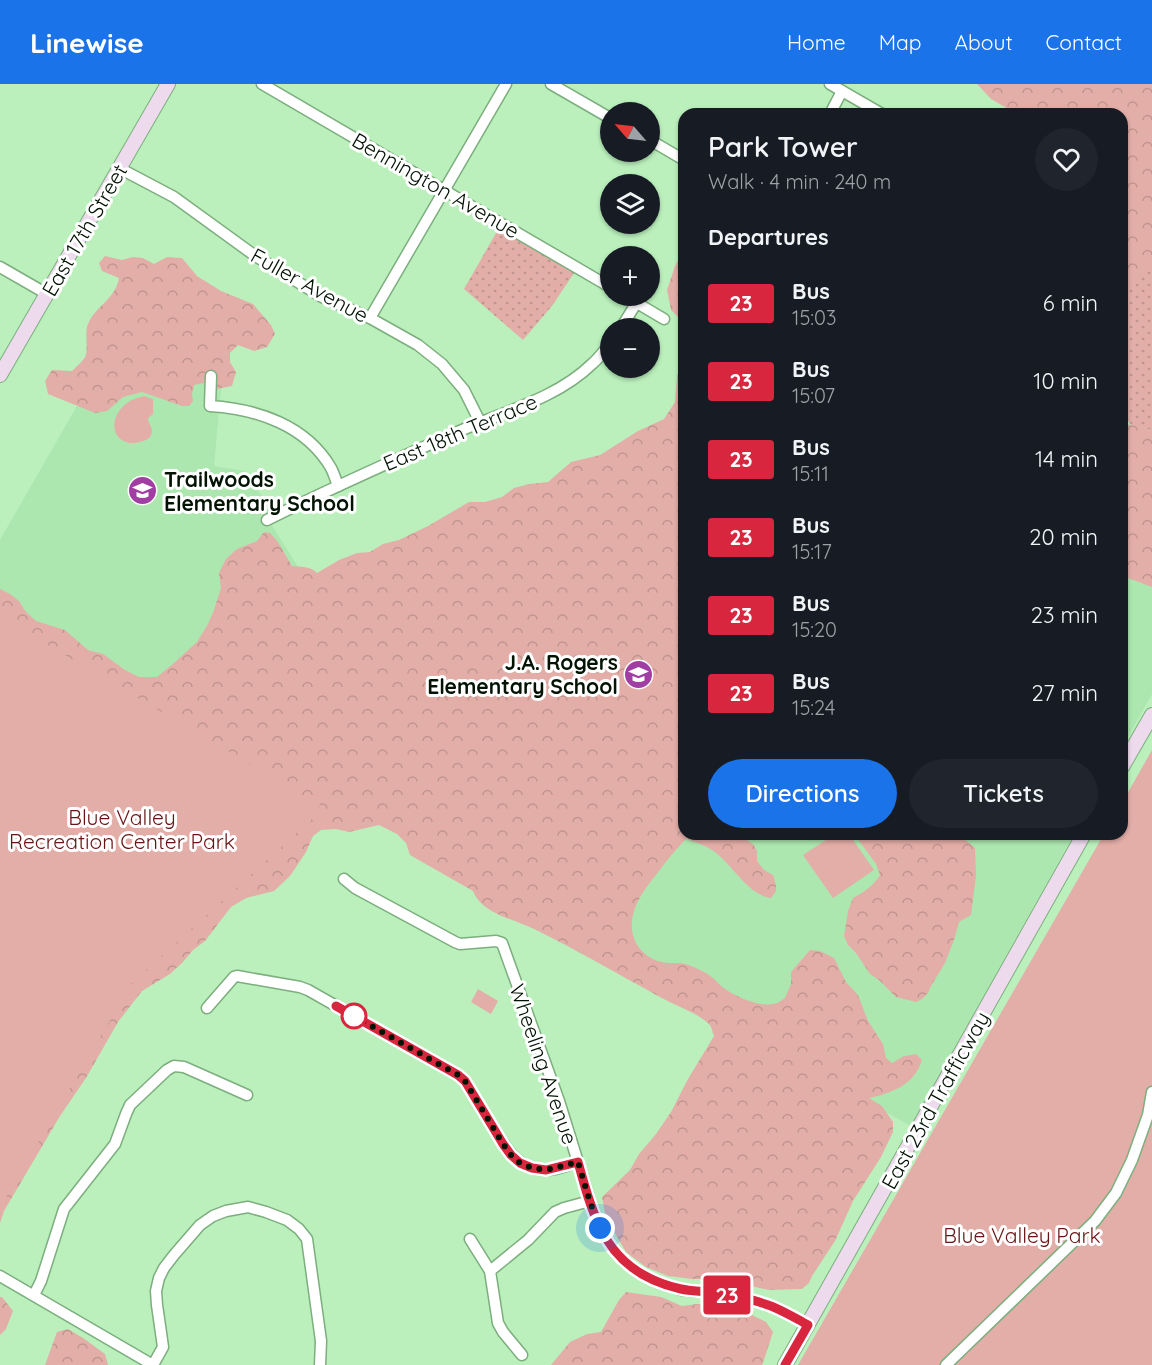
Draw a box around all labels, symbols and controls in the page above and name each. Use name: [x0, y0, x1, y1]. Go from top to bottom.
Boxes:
text: Linewise: [30, 25, 144, 60]
text: Home: [787, 29, 846, 55]
text: Map: [879, 29, 922, 55]
text: About: [955, 29, 1013, 55]
text: Contact: [1046, 29, 1122, 55]
north arrow: [600, 102, 660, 162]
map controls: [600, 102, 660, 378]
street label: Bennington Avenue: [348, 127, 524, 243]
button: heart: [1035, 128, 1098, 191]
text: Park Tower: [708, 129, 858, 164]
street label: East 17th Street: [36, 159, 132, 301]
text: Walk · 4 min · 240 m: [708, 169, 891, 194]
button: layers: [600, 174, 660, 234]
text: Departures: [708, 223, 829, 251]
street label: Fuller Avenue: [247, 242, 373, 328]
button: +: [600, 246, 660, 306]
text: Bus: [792, 277, 830, 305]
text: 6 min: [1043, 289, 1098, 317]
text: 23: [729, 290, 753, 316]
text: 15:03: [792, 305, 836, 330]
button: −: [600, 318, 660, 378]
text: Bus: [792, 355, 830, 383]
text: 10 min: [1033, 367, 1098, 395]
text: 23: [729, 368, 753, 394]
text: 15:07: [792, 383, 835, 408]
street label: East 18th Terrace: [379, 388, 541, 476]
text: Bus: [792, 433, 830, 461]
text: 14 min: [1035, 445, 1098, 473]
text: 23: [729, 446, 753, 472]
text: 15:11: [792, 461, 829, 486]
place label: Trailwoods Elementary School: [164, 466, 355, 516]
school or university icon: Trailwoods Elementary School: [127, 475, 159, 507]
text: Bus: [792, 511, 830, 539]
text: 20 min: [1029, 523, 1098, 551]
text: 23: [729, 524, 753, 550]
text: 15:17: [792, 539, 832, 564]
text: Bus: [792, 589, 830, 617]
text: 23 min: [1031, 601, 1098, 629]
text: 23: [729, 602, 753, 628]
text: 15:20: [792, 617, 837, 642]
place label: J.A. Rogers Elementary School: [427, 649, 618, 699]
school or university icon: J.A. Rogers Elementary School: [623, 658, 655, 690]
text: Bus: [792, 667, 830, 695]
text: 27 min: [1031, 679, 1098, 707]
text: 23: [729, 680, 753, 706]
text: 15:24: [792, 695, 835, 720]
button: Directions: [708, 759, 897, 828]
button: Tickets: [909, 759, 1098, 828]
park label: Blue Valley Recreation Center Park: [9, 804, 235, 854]
street label: Wheeling Avenue: [504, 980, 584, 1148]
unlabelled marker: [341, 1003, 367, 1029]
street label: East 23rd Trafficway: [875, 1007, 995, 1193]
your location: [585, 1213, 615, 1243]
park label: Blue Valley Park: [943, 1222, 1101, 1248]
line badge: 23: [700, 1276, 754, 1314]
text: 23: [715, 1282, 739, 1308]

